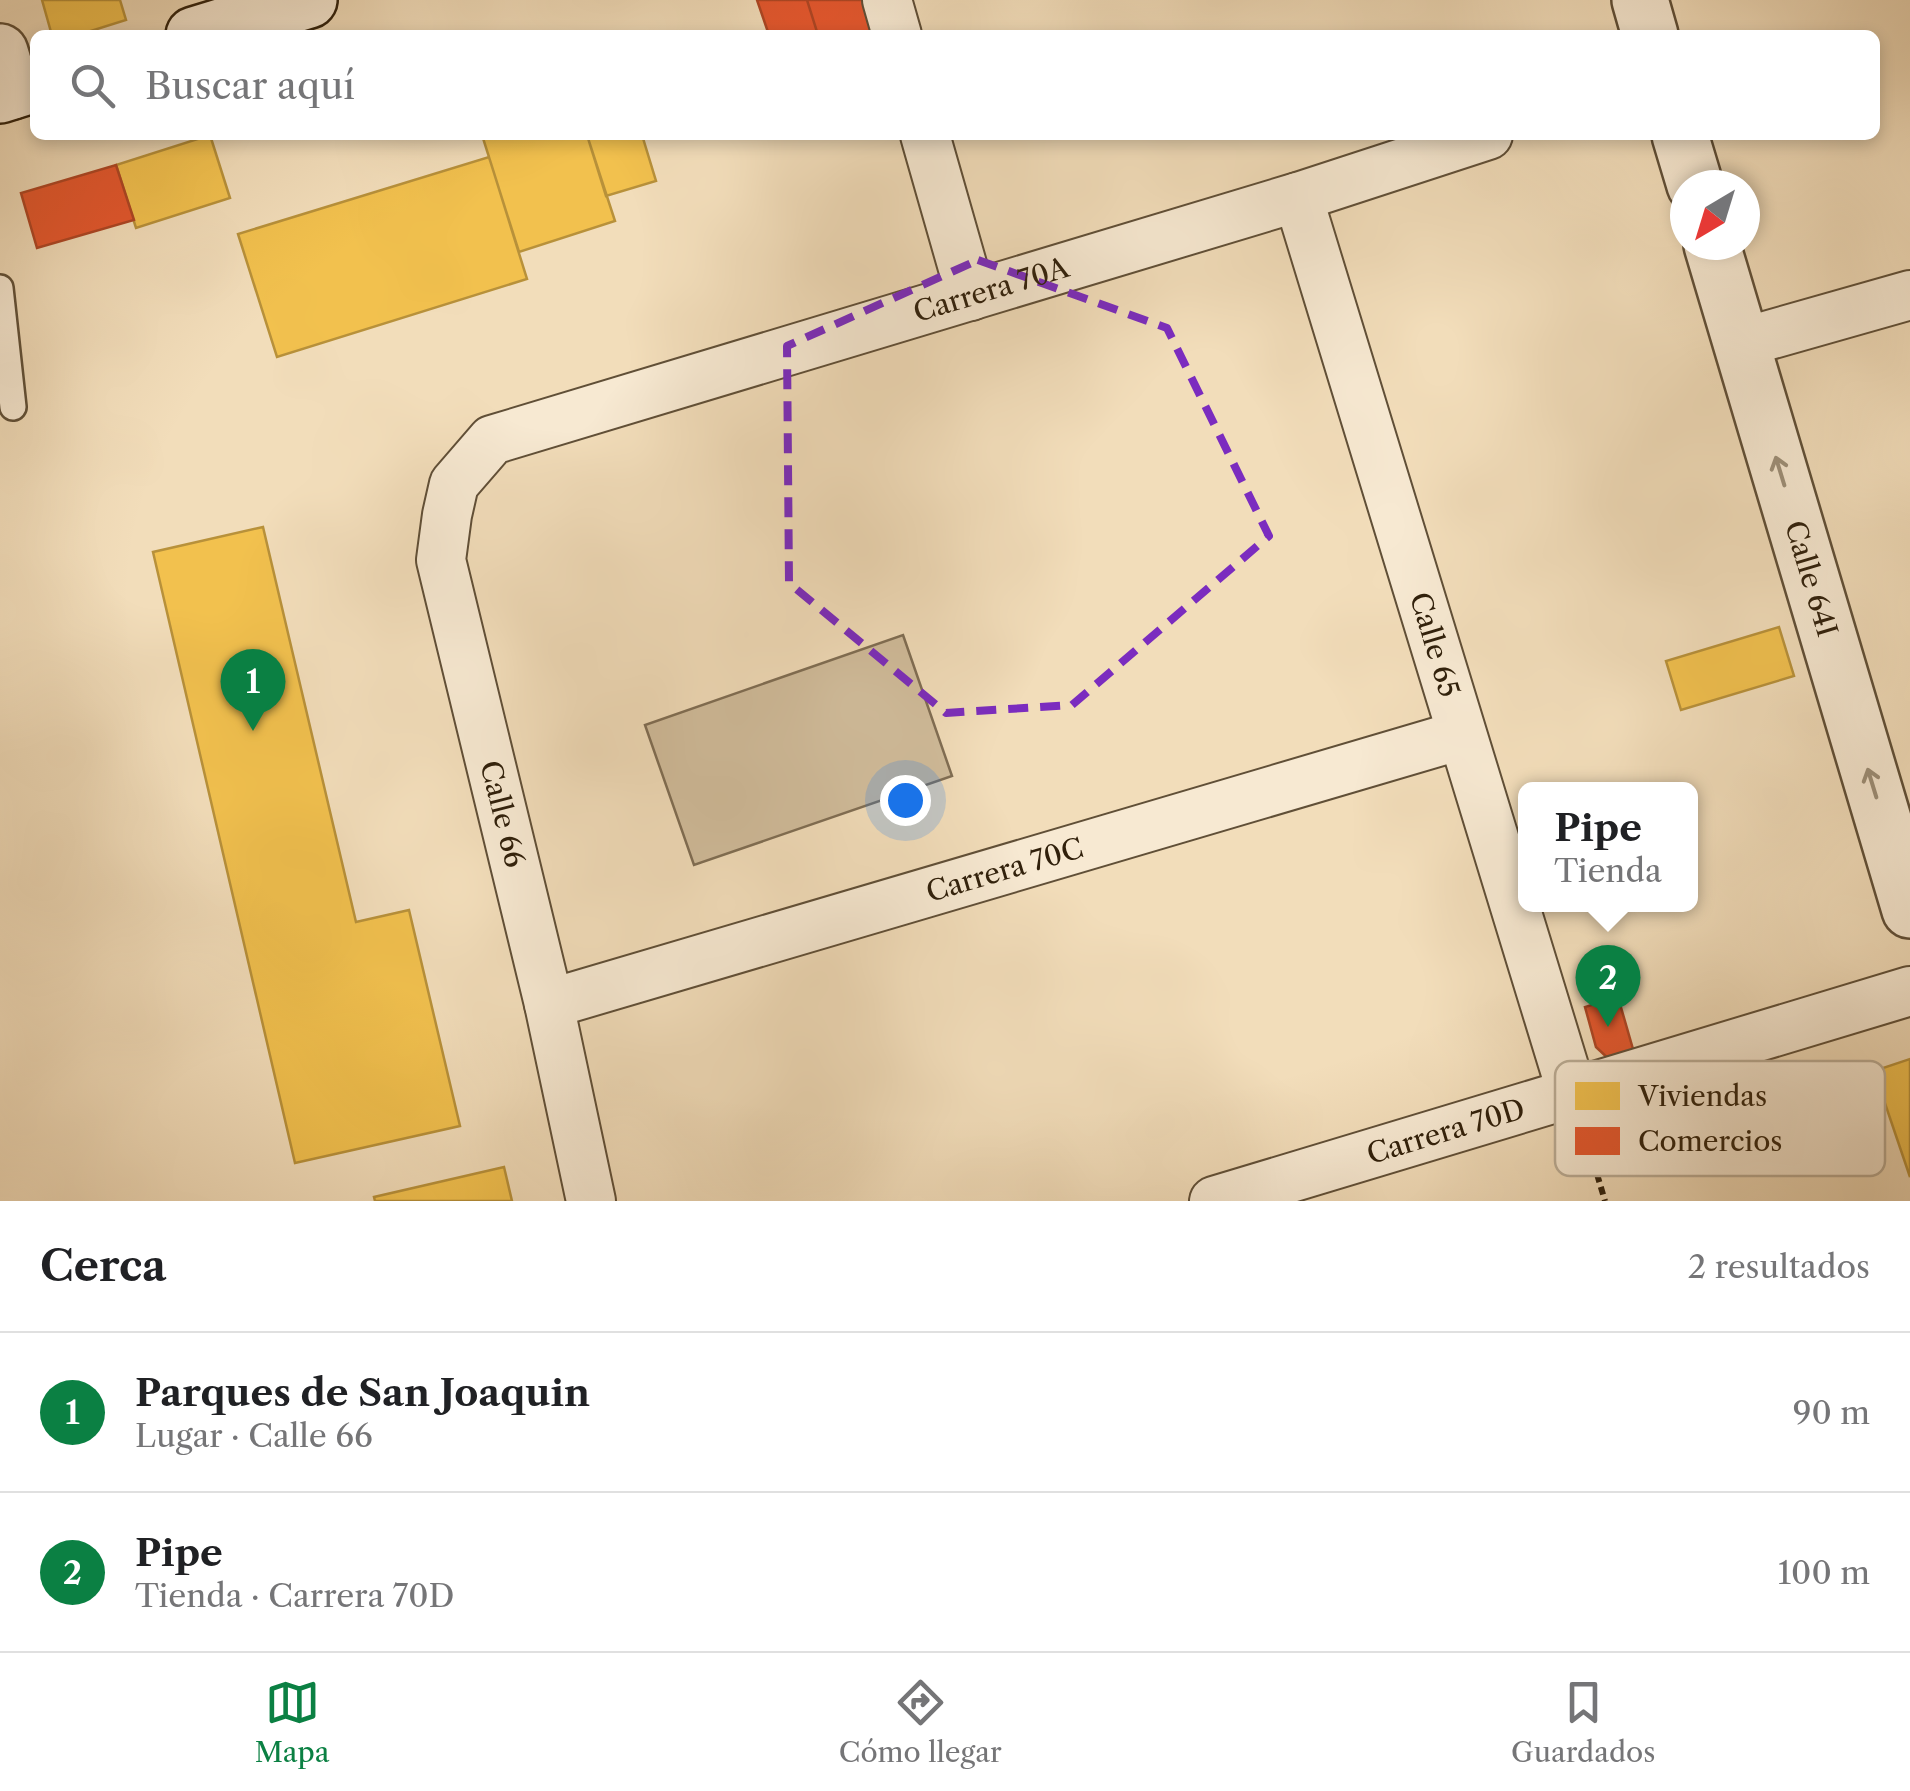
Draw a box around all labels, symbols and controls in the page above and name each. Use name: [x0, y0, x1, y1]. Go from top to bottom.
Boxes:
search box: [30, 30, 1880, 140]
icon: search: [65, 58, 120, 113]
text: Buscar aquí: [145, 62, 355, 109]
north arrow: [1670, 170, 1760, 260]
street label: Carrera 70A: [909, 250, 1074, 329]
one-way arrow: [1770, 456, 1788, 488]
street label: Calle 64I: [1778, 516, 1845, 641]
street label: Calle 65: [1403, 588, 1467, 701]
pin: 1: [220, 648, 286, 731]
street label: Calle 66: [473, 757, 533, 871]
one-way arrow: [1862, 768, 1880, 799]
your location: [880, 775, 931, 826]
popup: [1518, 782, 1698, 912]
text: Pipe: [1554, 804, 1642, 851]
street label: Carrera 70C: [922, 830, 1087, 909]
text: Tienda: [1554, 851, 1662, 890]
pin: 2: [1576, 944, 1640, 1027]
legend: [1555, 1061, 1885, 1176]
text: Viviendas: [1637, 1079, 1767, 1113]
street label: Carrera 70D: [1363, 1091, 1529, 1171]
text: Comercios: [1638, 1124, 1783, 1158]
text: Cerca: [40, 1240, 166, 1292]
text: 2 resultados: [1688, 1247, 1870, 1286]
text: Parques de San Joaquin: [135, 1369, 590, 1416]
text: 1: [65, 1393, 80, 1432]
text: 90 m: [1793, 1393, 1870, 1432]
text: Lugar · Calle 66: [135, 1416, 373, 1455]
text: Pipe: [135, 1529, 223, 1576]
text: 2: [63, 1553, 82, 1592]
text: 100 m: [1778, 1553, 1870, 1592]
text: Tienda · Carrera 70D: [135, 1576, 455, 1615]
tab: Mapa: [255, 1675, 330, 1769]
tab: Cómo llegar: [839, 1675, 1002, 1769]
tab: Guardados: [1511, 1675, 1655, 1769]

